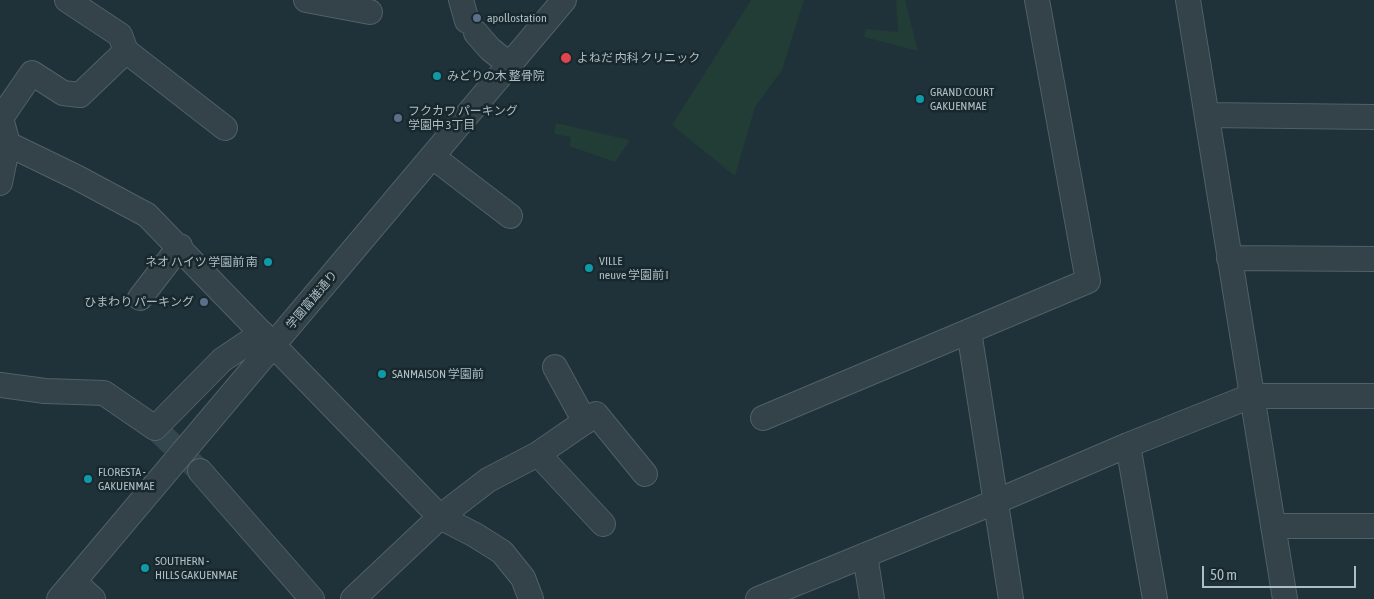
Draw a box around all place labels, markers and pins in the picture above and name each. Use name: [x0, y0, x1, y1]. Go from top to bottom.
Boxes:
place label: apollostation: [487, 11, 547, 25]
marker: apollostation: [471, 12, 483, 24]
marker: よねだ 内科 クリニック: [559, 51, 573, 65]
place label: よねだ 内科 クリニック: [577, 51, 700, 65]
place label: みどりの木 整骨院: [447, 69, 545, 83]
marker: みどりの木 整骨院: [431, 70, 443, 82]
place label: GRAND COURT GAKUENMAE: [930, 85, 994, 113]
marker: GRAND COURT GAKUENMAE: [914, 93, 926, 105]
place label: フクカワ パーキング 学園中 3丁目: [408, 104, 518, 132]
marker: フクカワ パーキング 学園中 3丁目: [392, 112, 404, 124]
place label: VILLE neuve 学園前 I: [599, 254, 669, 282]
place label: ネオ ハイツ 学園前 南: [145, 255, 258, 269]
marker: ネオ ハイツ 学園前 南: [262, 256, 274, 268]
marker: VILLE neuve 学園前 I: [583, 262, 595, 274]
place label: ひまわり パーキング: [84, 295, 194, 309]
marker: ひまわり パーキング: [198, 296, 210, 308]
place label: SANMAISON 学園前: [392, 367, 484, 381]
marker: SANMAISON 学園前: [376, 368, 388, 380]
place label: FLORESTA - GAKUENMAE: [98, 465, 154, 493]
marker: FLORESTA - GAKUENMAE: [82, 473, 94, 485]
place label: SOUTHERN - HILLS GAKUENMAE: [155, 554, 237, 582]
marker: SOUTHERN - HILLS GAKUENMAE: [139, 562, 151, 574]

